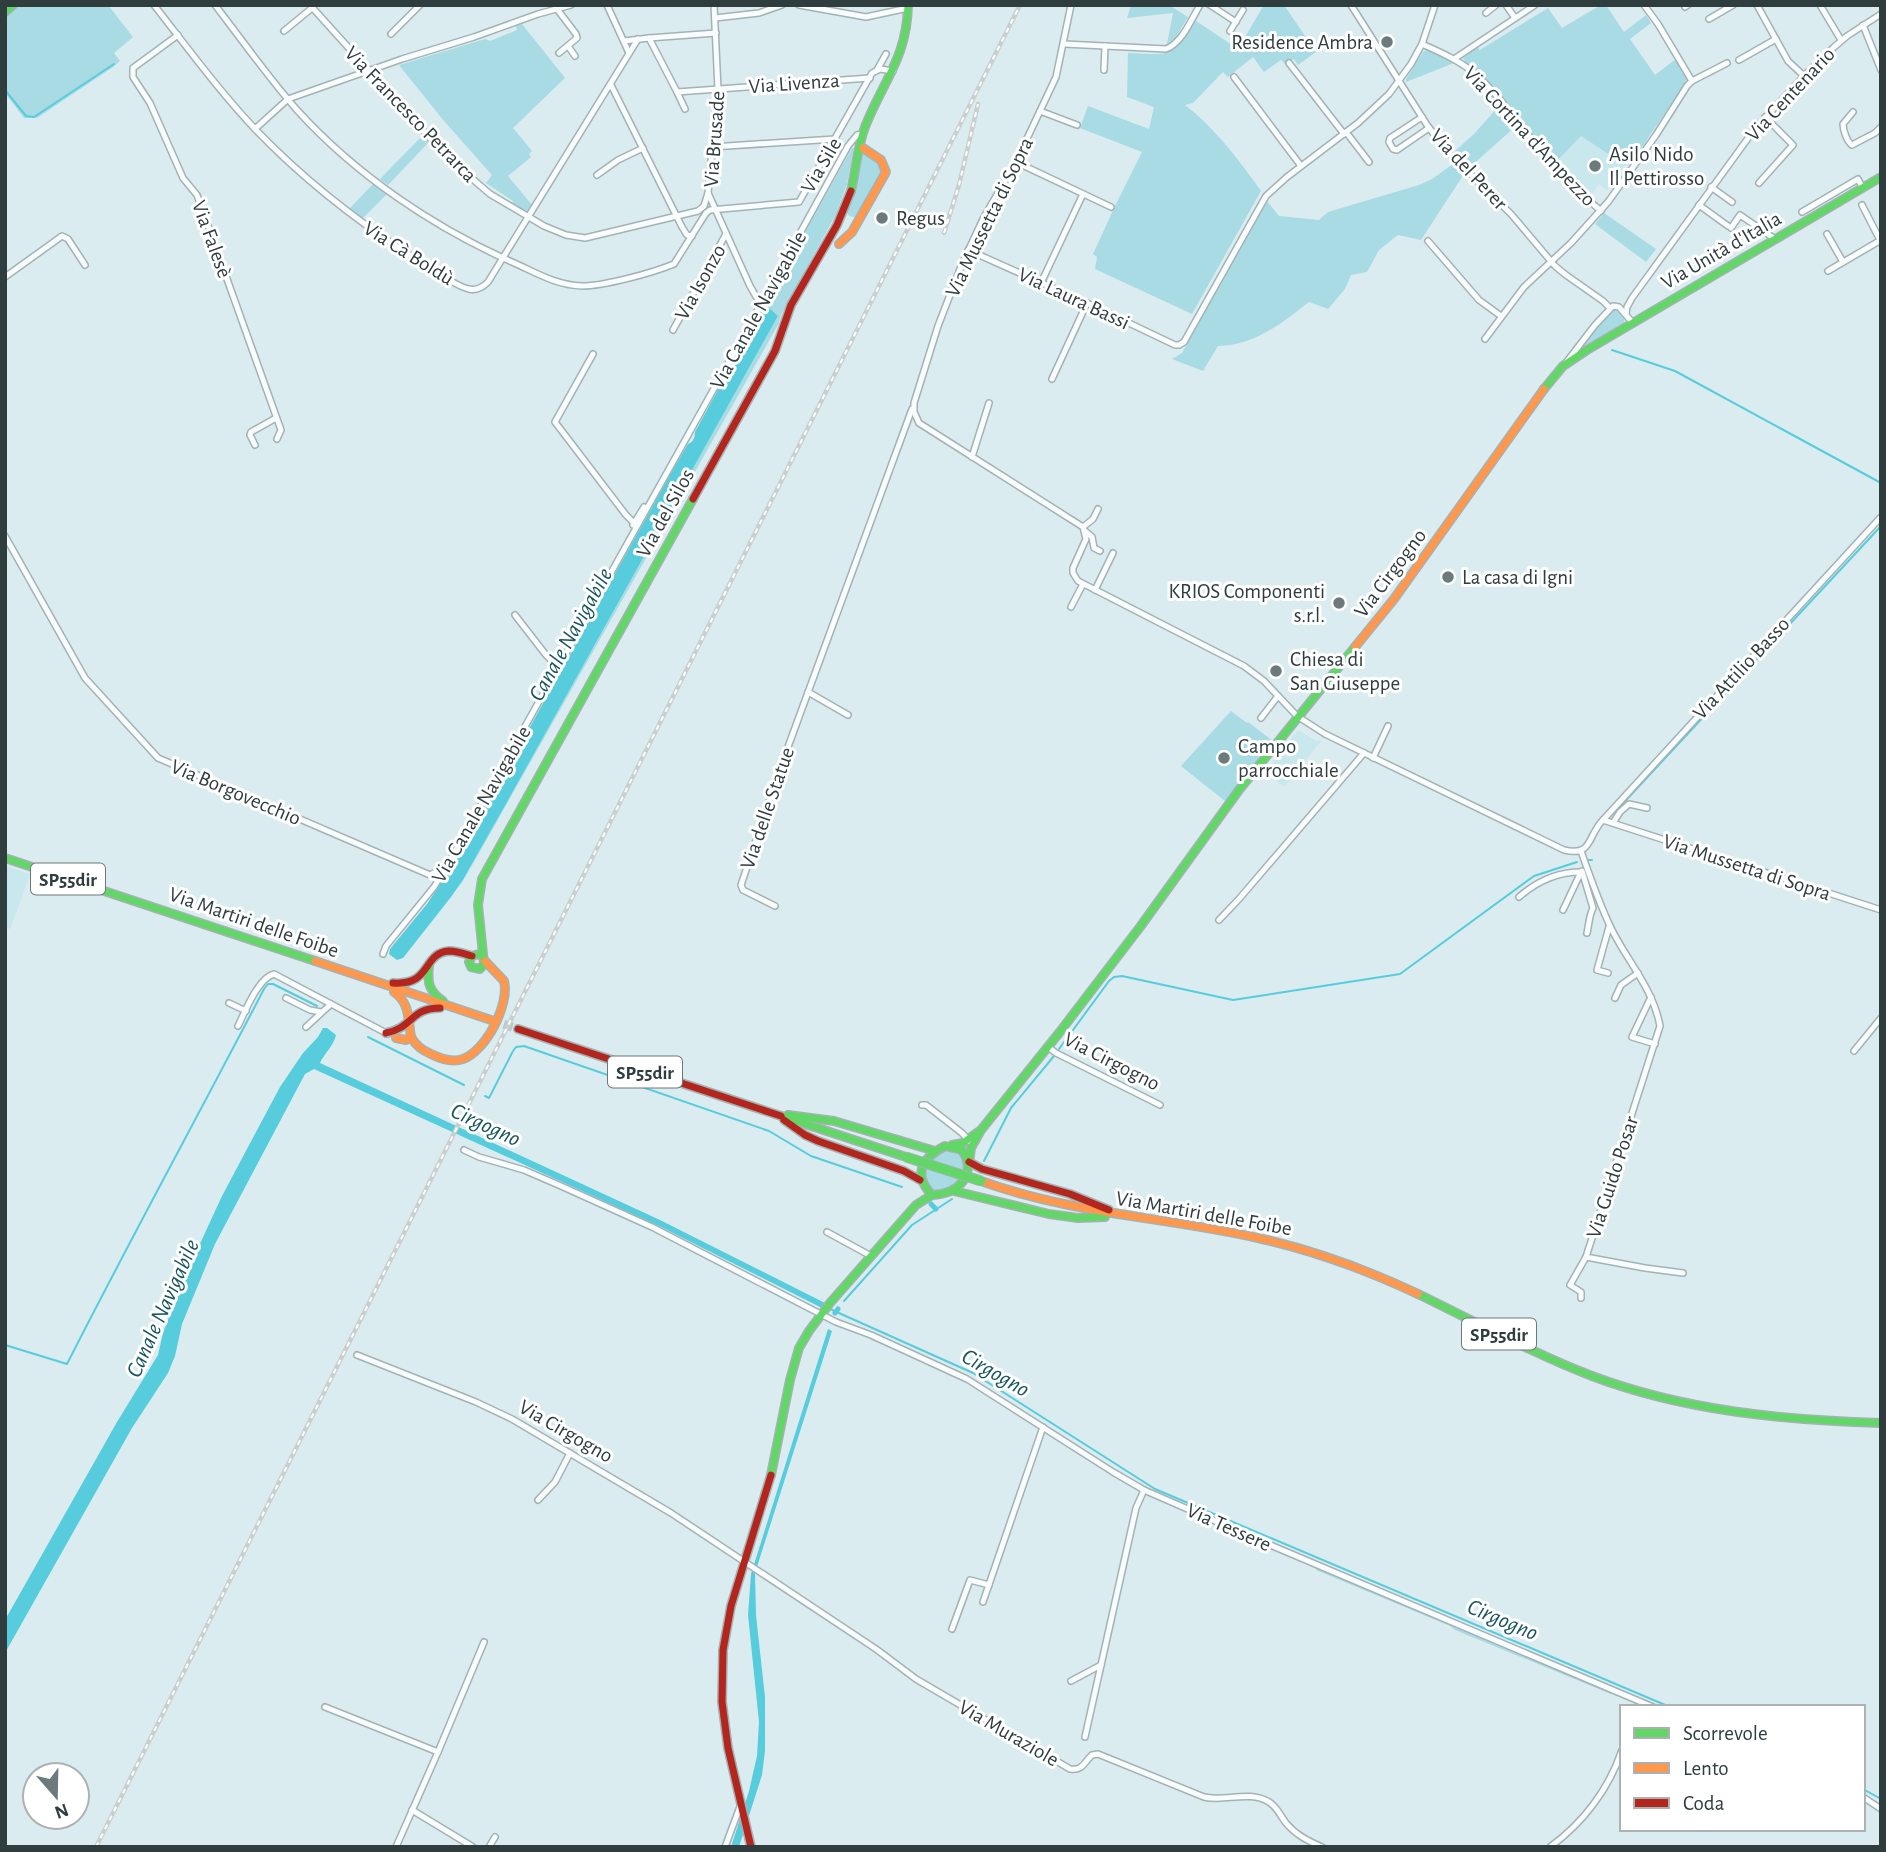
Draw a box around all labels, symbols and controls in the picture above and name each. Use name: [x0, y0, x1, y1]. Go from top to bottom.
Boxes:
place label: Residence Ambra: [1231, 32, 1373, 53]
marker: Residence Ambra: [1379, 34, 1395, 50]
street label: Via Francesco Petrarca: [341, 42, 481, 186]
street label: Via Centenario: [1742, 43, 1839, 145]
street label: Via Cortina d'Ampezzo: [1460, 62, 1600, 210]
street label: Via Livenza: [748, 70, 841, 97]
street label: Via Brusade: [701, 90, 728, 188]
street label: Via del Perer: [1426, 125, 1511, 214]
street label: Via Sile: [797, 134, 846, 196]
street label: Via Mussetta di Sopra: [942, 134, 1037, 300]
place label: Asilo Nido Il Pettirosso: [1609, 144, 1704, 189]
marker: Asilo Nido Il Pettirosso: [1587, 158, 1603, 174]
street label: Via Falesè: [188, 198, 235, 281]
place label: Regus: [896, 208, 945, 229]
street label: Via Unità d'Italia: [1658, 208, 1785, 293]
marker: Regus: [874, 210, 890, 226]
street label: Via Cà Boldù: [360, 217, 458, 290]
street label: Via Canale Navigabile: [706, 228, 811, 393]
street label: Via Isonzo: [671, 241, 730, 323]
street label: Via Laura Bassi: [1015, 264, 1133, 333]
street label: Via del Silos: [633, 465, 698, 561]
street label: Via Cirgogno: [1350, 525, 1430, 621]
water label: Canale Navigabile: [525, 564, 617, 705]
place label: La casa di Igni: [1462, 567, 1573, 588]
marker: La casa di Igni: [1440, 569, 1456, 585]
place label: KRIOS Componenti s.r.l.: [1169, 581, 1325, 626]
marker: KRIOS Componenti s.r.l.: [1331, 595, 1347, 611]
street label: Via Attilio Basso: [1689, 613, 1794, 723]
place label: Chiesa di San Giuseppe: [1290, 649, 1400, 694]
marker: Chiesa di San Giuseppe: [1268, 663, 1284, 679]
street label: Via Canale Navigabile: [428, 722, 535, 886]
place label: Campo parrocchiale: [1238, 736, 1339, 781]
street label: Via delle Statue: [737, 744, 798, 872]
marker: Campo parrocchiale: [1216, 750, 1232, 766]
street label: Via Borgovecchio: [168, 756, 304, 829]
street label: Via Mussetta di Sopra: [1661, 830, 1833, 905]
road number: SP55dir: [31, 864, 105, 894]
street label: Via Martiri delle Foibe: [166, 884, 341, 961]
street label: Via Cirgogno: [1060, 1028, 1163, 1095]
road number: SP55dir: [608, 1056, 682, 1088]
water label: Cirgogno: [447, 1099, 524, 1151]
street label: Via Guido Posar: [1583, 1113, 1642, 1241]
street label: Via Martiri delle Foibe: [1114, 1188, 1293, 1239]
water label: Canale Navigabile: [123, 1236, 204, 1381]
road number: SP55dir: [1462, 1318, 1536, 1350]
water label: Cirgogno: [957, 1345, 1033, 1402]
street label: Via Cirgogno: [515, 1396, 616, 1467]
street label: Via Tessere: [1183, 1499, 1274, 1555]
water label: Cirgogno: [1464, 1595, 1541, 1645]
street label: Via Muraziole: [955, 1696, 1062, 1771]
legend: [1620, 1705, 1865, 1831]
text: Scorrevole: [1683, 1723, 1768, 1744]
text: Lento: [1683, 1758, 1729, 1779]
north arrow: [21, 1761, 91, 1831]
text: Coda: [1683, 1793, 1725, 1814]
text: N: [52, 1799, 71, 1822]

